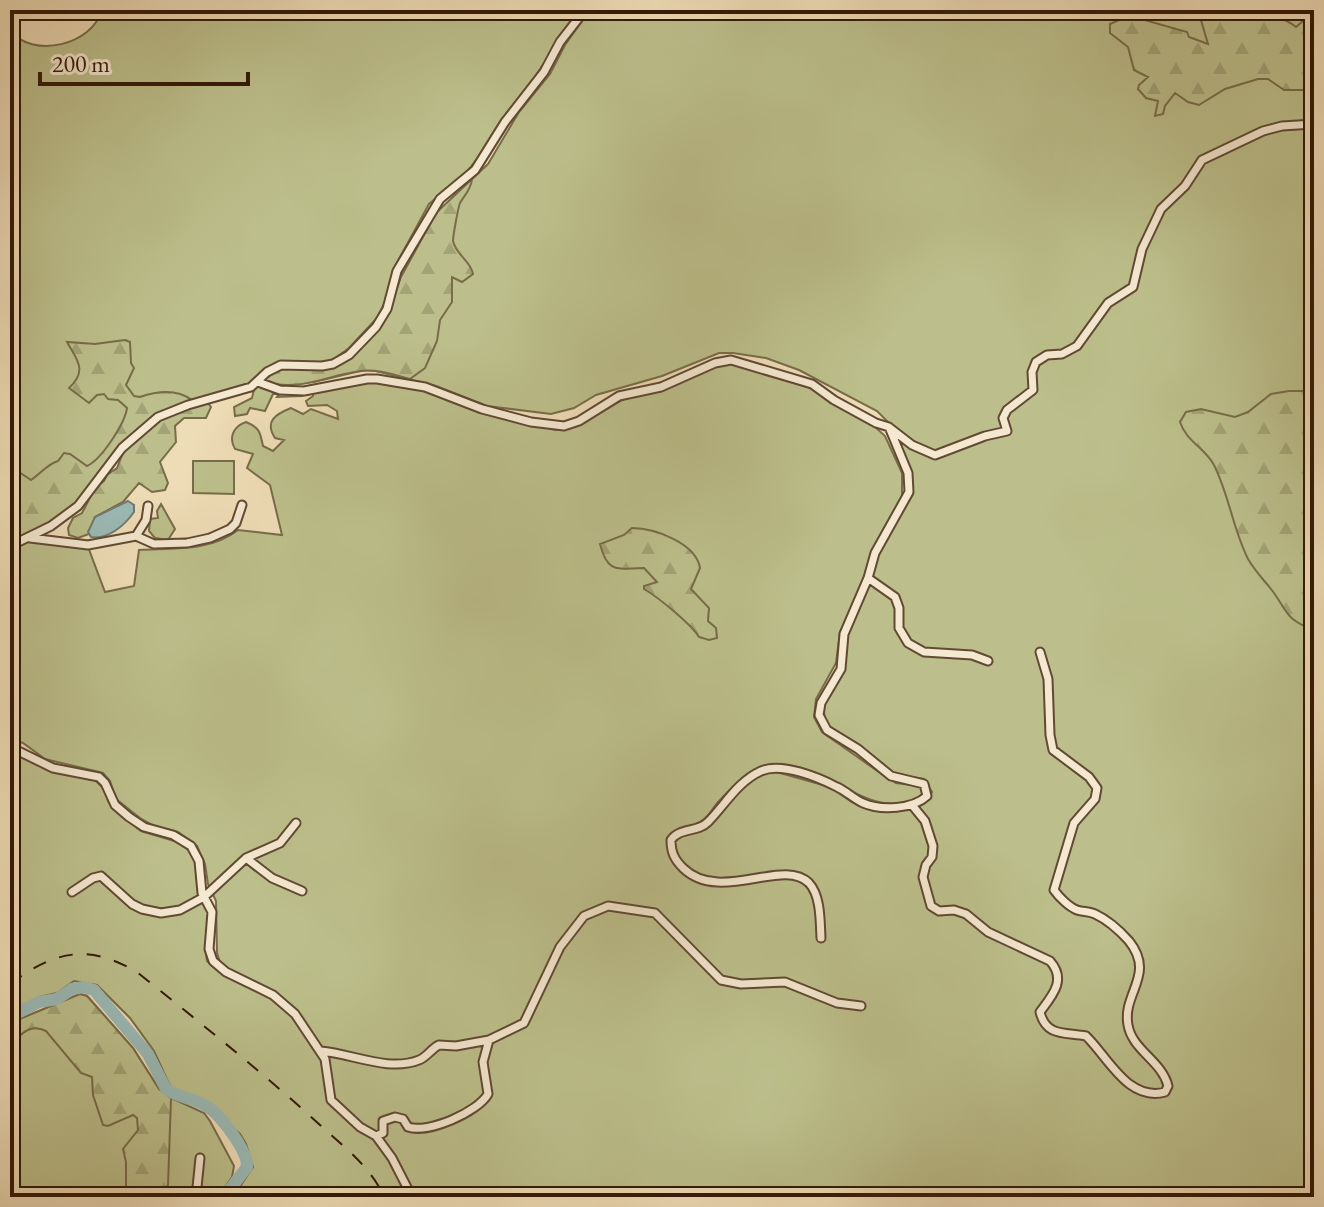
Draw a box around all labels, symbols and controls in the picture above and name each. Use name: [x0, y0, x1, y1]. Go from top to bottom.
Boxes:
scale bar: [40, 36, 248, 86]
text: 200 m: [52, 48, 110, 79]

